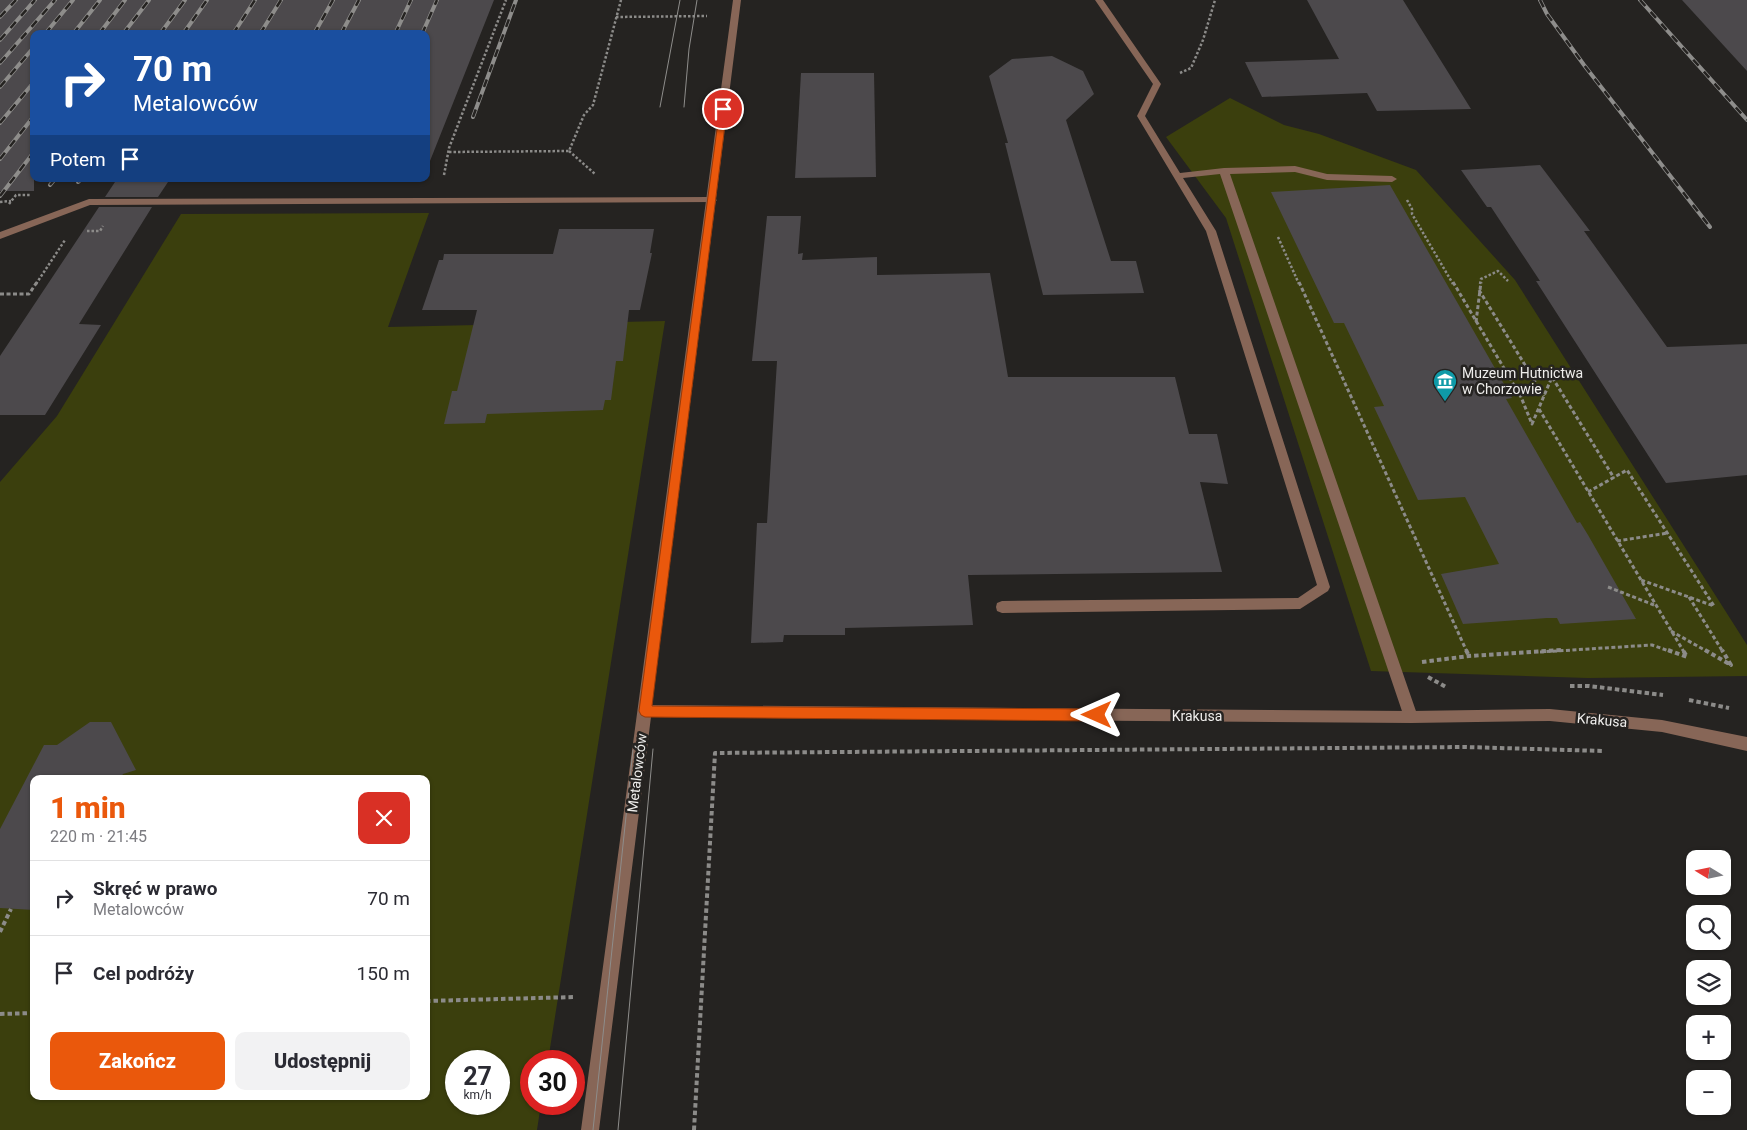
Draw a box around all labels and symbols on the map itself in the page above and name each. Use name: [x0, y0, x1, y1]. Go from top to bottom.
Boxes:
pin: [702, 88, 744, 130]
place label: Muzeum Hutnictwa w Chorzowie: [1462, 365, 1583, 397]
museum icon: Muzeum Hutnictwa w Chorzowie: [1432, 368, 1458, 402]
position arrow: [1070, 688, 1122, 740]
street label: Krakusa: [1172, 708, 1222, 724]
street label: Krakusa: [1576, 710, 1628, 730]
street label: Metalowców: [624, 732, 650, 813]
north arrow: [1686, 850, 1731, 895]
speed limit sign: 30: [520, 1050, 585, 1115]

